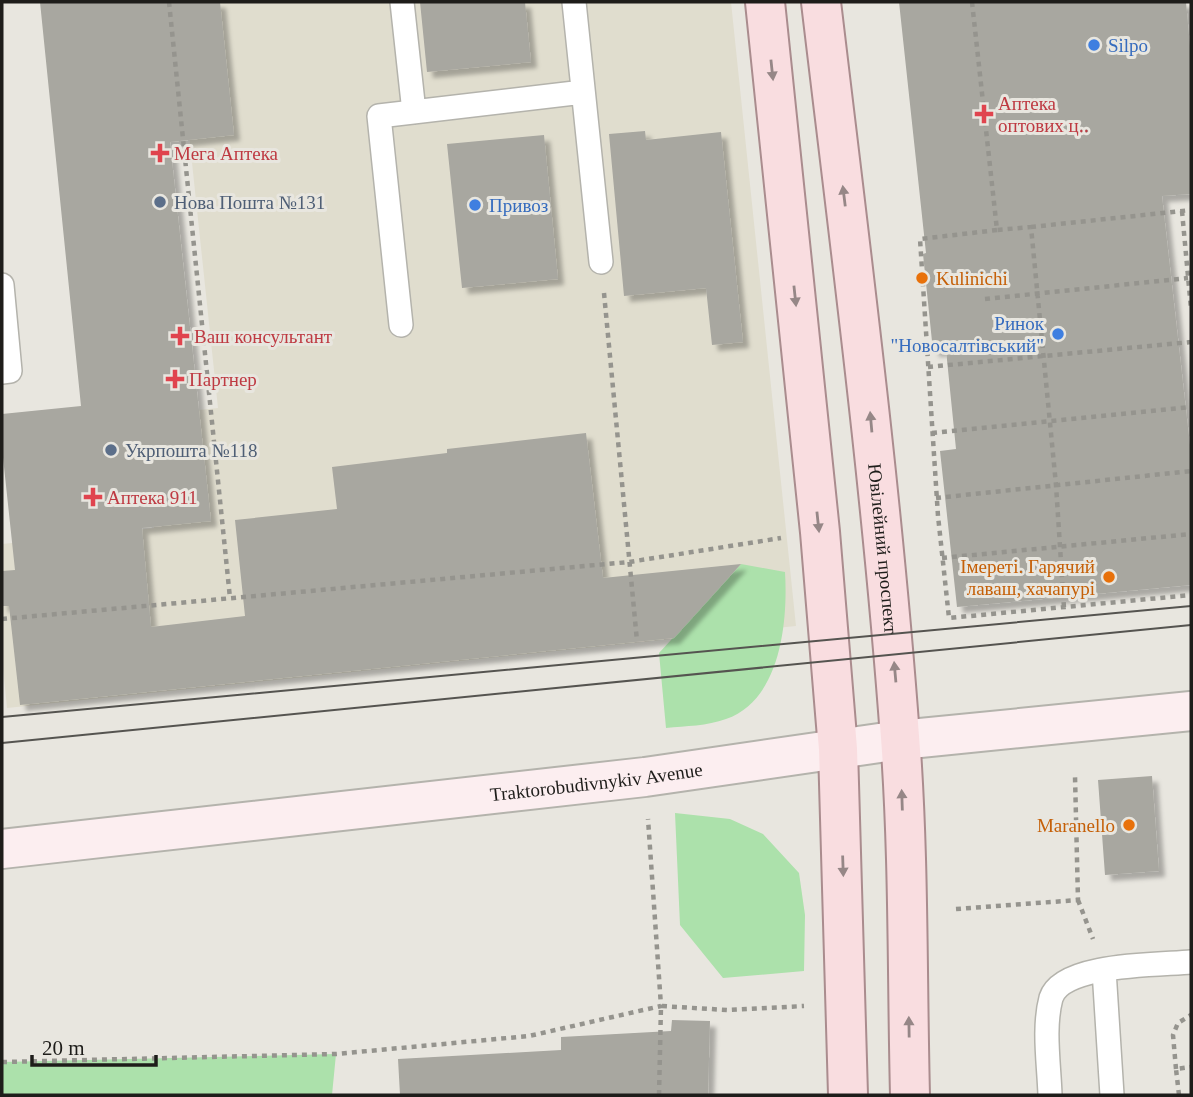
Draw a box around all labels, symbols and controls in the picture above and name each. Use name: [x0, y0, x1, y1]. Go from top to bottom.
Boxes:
place label: Silpo: [1108, 35, 1148, 56]
marker: Silpo: [1086, 37, 1102, 53]
one-way arrow: [767, 59, 778, 81]
place label: Аптека оптових ц‥: [998, 93, 1089, 136]
marker: Аптека оптових ц‥: [976, 106, 992, 122]
place label: Мега Аптека: [174, 143, 279, 164]
marker: Мега Аптека: [152, 145, 168, 161]
one-way arrow: [839, 184, 850, 206]
place label: Нова Пошта №131: [174, 192, 325, 213]
marker: Нова Пошта №131: [152, 194, 168, 210]
place label: Привоз: [489, 195, 548, 216]
marker: Привоз: [467, 197, 483, 213]
place label: Kulinichi: [936, 268, 1008, 289]
marker: Kulinichi: [914, 270, 930, 286]
one-way arrow: [790, 285, 801, 307]
place label: Ринок "Новосалтівський": [891, 313, 1045, 356]
place label: Ваш консультант: [194, 326, 333, 347]
marker: Ринок "Новосалтівський": [1050, 326, 1066, 342]
marker: Ваш консультант: [172, 328, 188, 344]
place label: Партнер: [189, 369, 257, 390]
marker: Партнер: [167, 371, 183, 387]
one-way arrow: [865, 410, 876, 432]
place label: Укрпошта №118: [125, 440, 257, 461]
marker: Укрпошта №118: [103, 442, 119, 458]
street label: Ювілейний проспект: [864, 462, 902, 635]
place label: Аптека 911: [107, 487, 198, 508]
marker: Аптека 911: [85, 489, 101, 505]
one-way arrow: [813, 511, 824, 533]
place label: Імереті. Гарячий лаваш, хачапурі: [960, 556, 1095, 599]
marker: Імереті. Гарячий лаваш, хачапурі: [1101, 569, 1117, 585]
one-way arrow: [889, 661, 900, 683]
street label: Traktorobudivnykiv Avenue: [489, 759, 704, 805]
one-way arrow: [896, 788, 908, 810]
place label: Maranello: [1037, 815, 1115, 836]
marker: Maranello: [1121, 817, 1137, 833]
one-way arrow: [838, 855, 849, 877]
one-way arrow: [903, 1016, 914, 1038]
scale bar: [32, 1024, 156, 1068]
text: 20 m: [42, 1036, 85, 1060]

